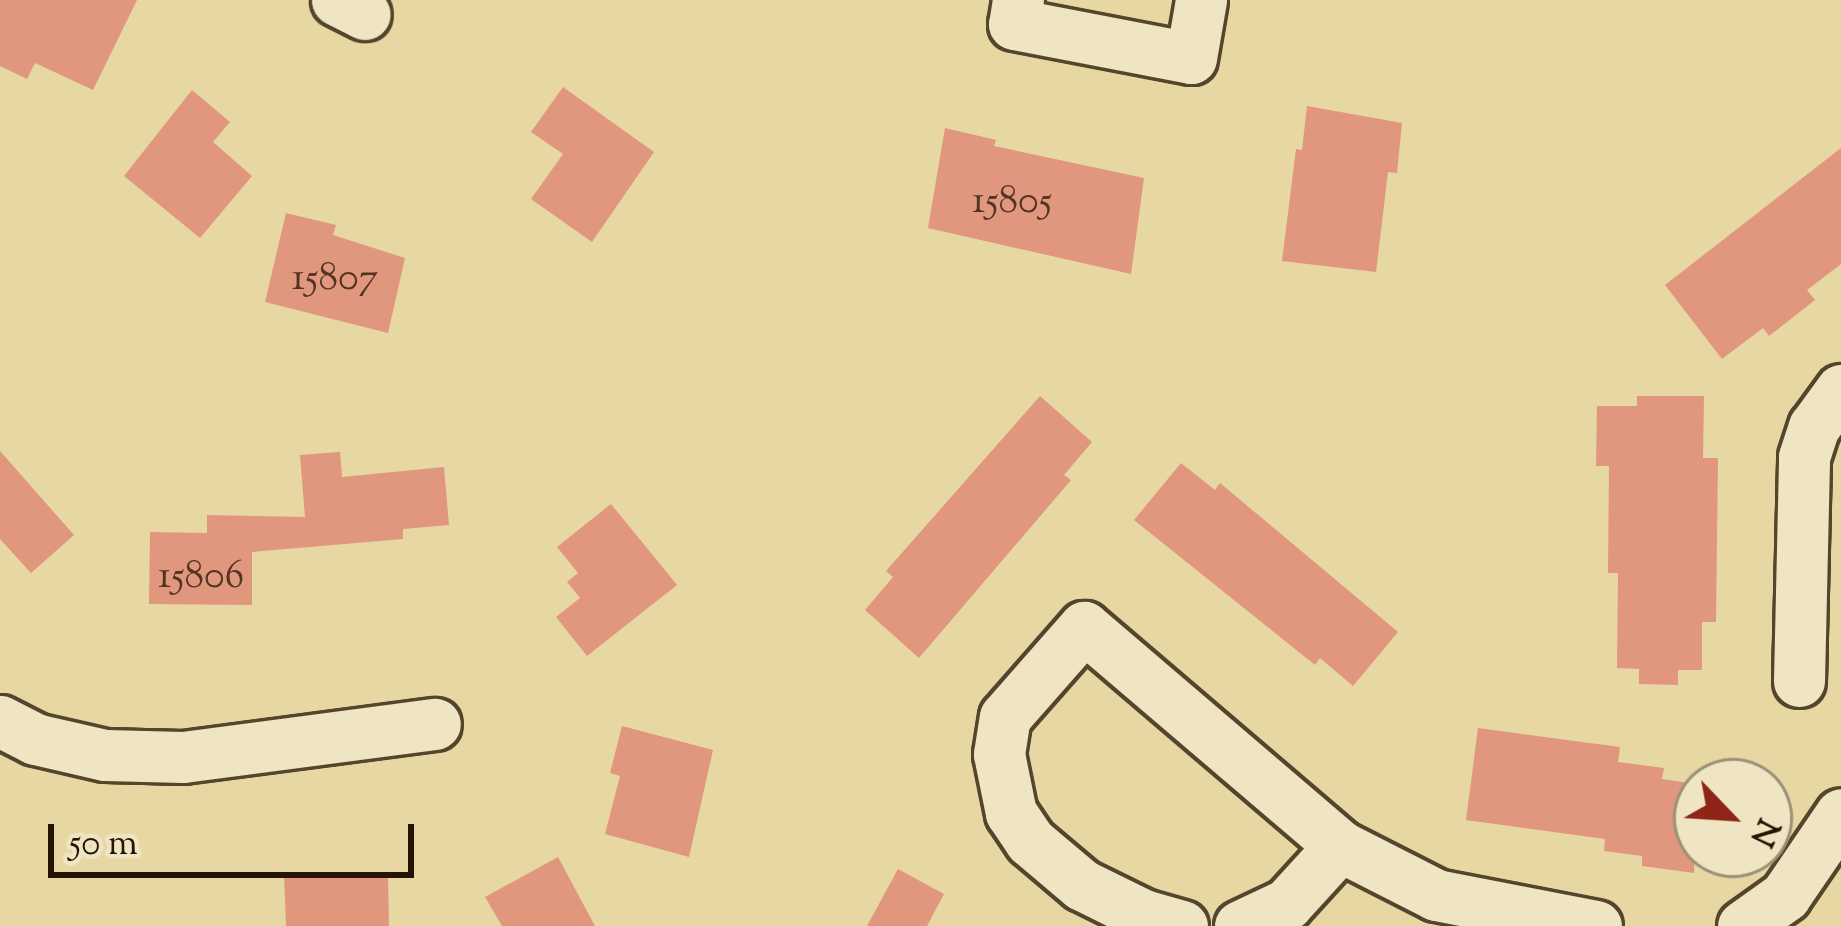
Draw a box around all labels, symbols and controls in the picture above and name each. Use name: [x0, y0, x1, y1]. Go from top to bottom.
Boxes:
house number: 15805: [972, 180, 1052, 226]
house number: 15807: [292, 257, 378, 303]
house number: 15806: [158, 555, 244, 601]
north arrow: [1673, 758, 1793, 878]
scale bar: [54, 800, 420, 874]
text: N: [1736, 810, 1790, 854]
text: 50 m: [69, 819, 138, 871]

